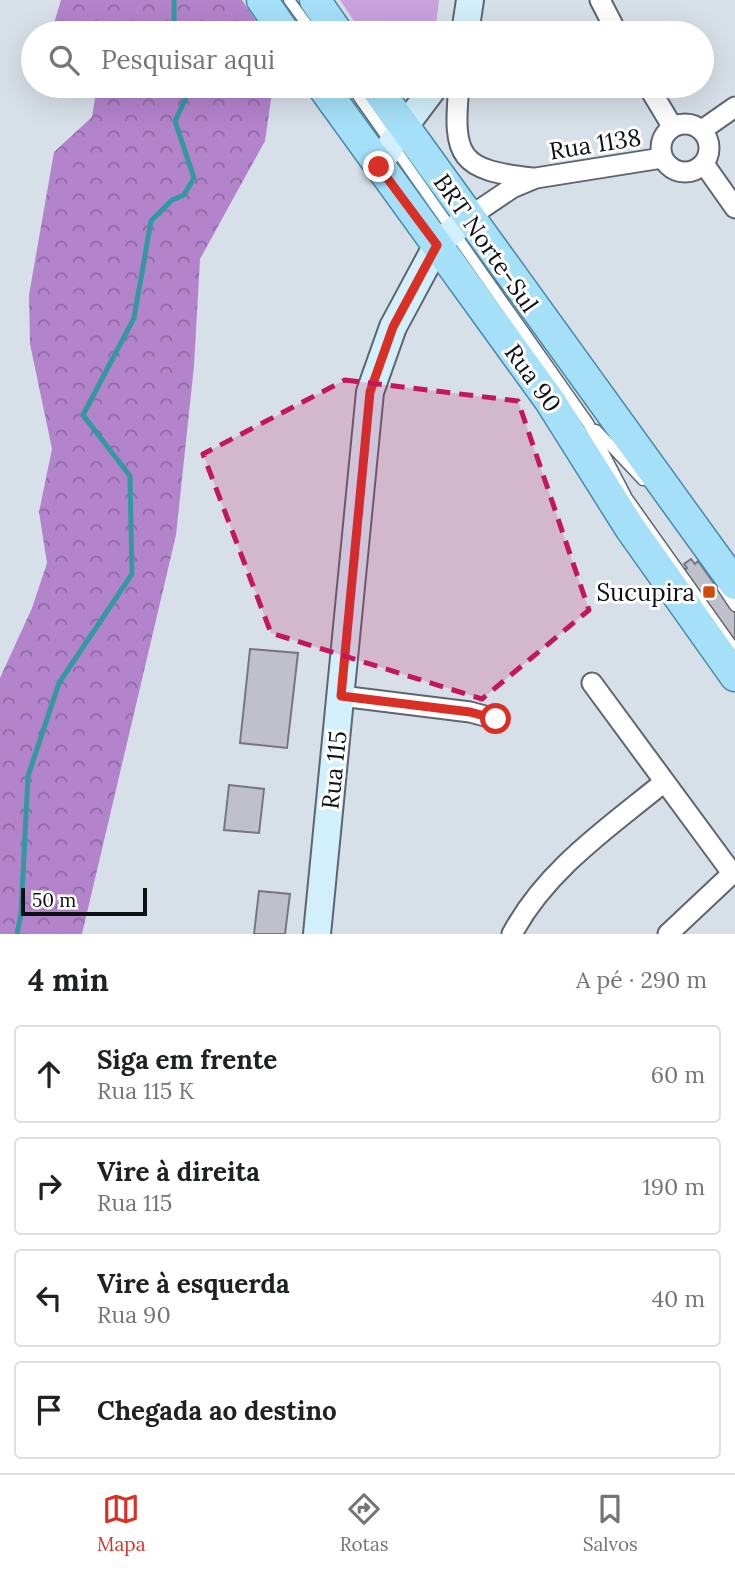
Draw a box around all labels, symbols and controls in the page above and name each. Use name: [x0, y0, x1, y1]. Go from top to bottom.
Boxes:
search box: [21, 21, 714, 98]
icon: search: [45, 41, 83, 79]
text: Pesquisar aqui: [101, 43, 275, 76]
street label: Rua 1138: [547, 121, 643, 167]
route end: [363, 151, 394, 182]
street label: BRT Norte-Sul: [427, 168, 545, 318]
street label: Rua 90: [498, 338, 568, 418]
place label: Sucupira: [596, 577, 695, 608]
marker: Sucupira: [701, 584, 717, 600]
route start: [480, 703, 511, 734]
street label: Rua 115: [314, 729, 354, 811]
scale bar: [21, 885, 147, 917]
text: 50 m: [32, 888, 76, 912]
text: 4 min: [28, 961, 109, 999]
text: A pé · 290 m: [576, 965, 707, 994]
text: Siga em frente: [97, 1043, 277, 1076]
icon: ahead: [30, 1055, 68, 1093]
text: 60 m: [651, 1060, 705, 1089]
text: Rua 115 K: [97, 1076, 194, 1105]
text: Vire à direita: [97, 1155, 260, 1188]
icon: right: [30, 1167, 68, 1205]
text: 190 m: [642, 1172, 705, 1201]
text: Rua 115: [97, 1188, 172, 1217]
text: Vire à esquerda: [97, 1267, 290, 1300]
icon: left: [30, 1279, 68, 1317]
text: 40 m: [652, 1284, 705, 1313]
text: Rua 90: [97, 1300, 171, 1329]
icon: arrive: [30, 1391, 68, 1429]
text: Chegada ao destino: [97, 1394, 337, 1427]
tab: Mapa: [97, 1490, 146, 1556]
tab: Rotas: [340, 1490, 389, 1556]
tab: Salvos: [583, 1490, 638, 1556]

